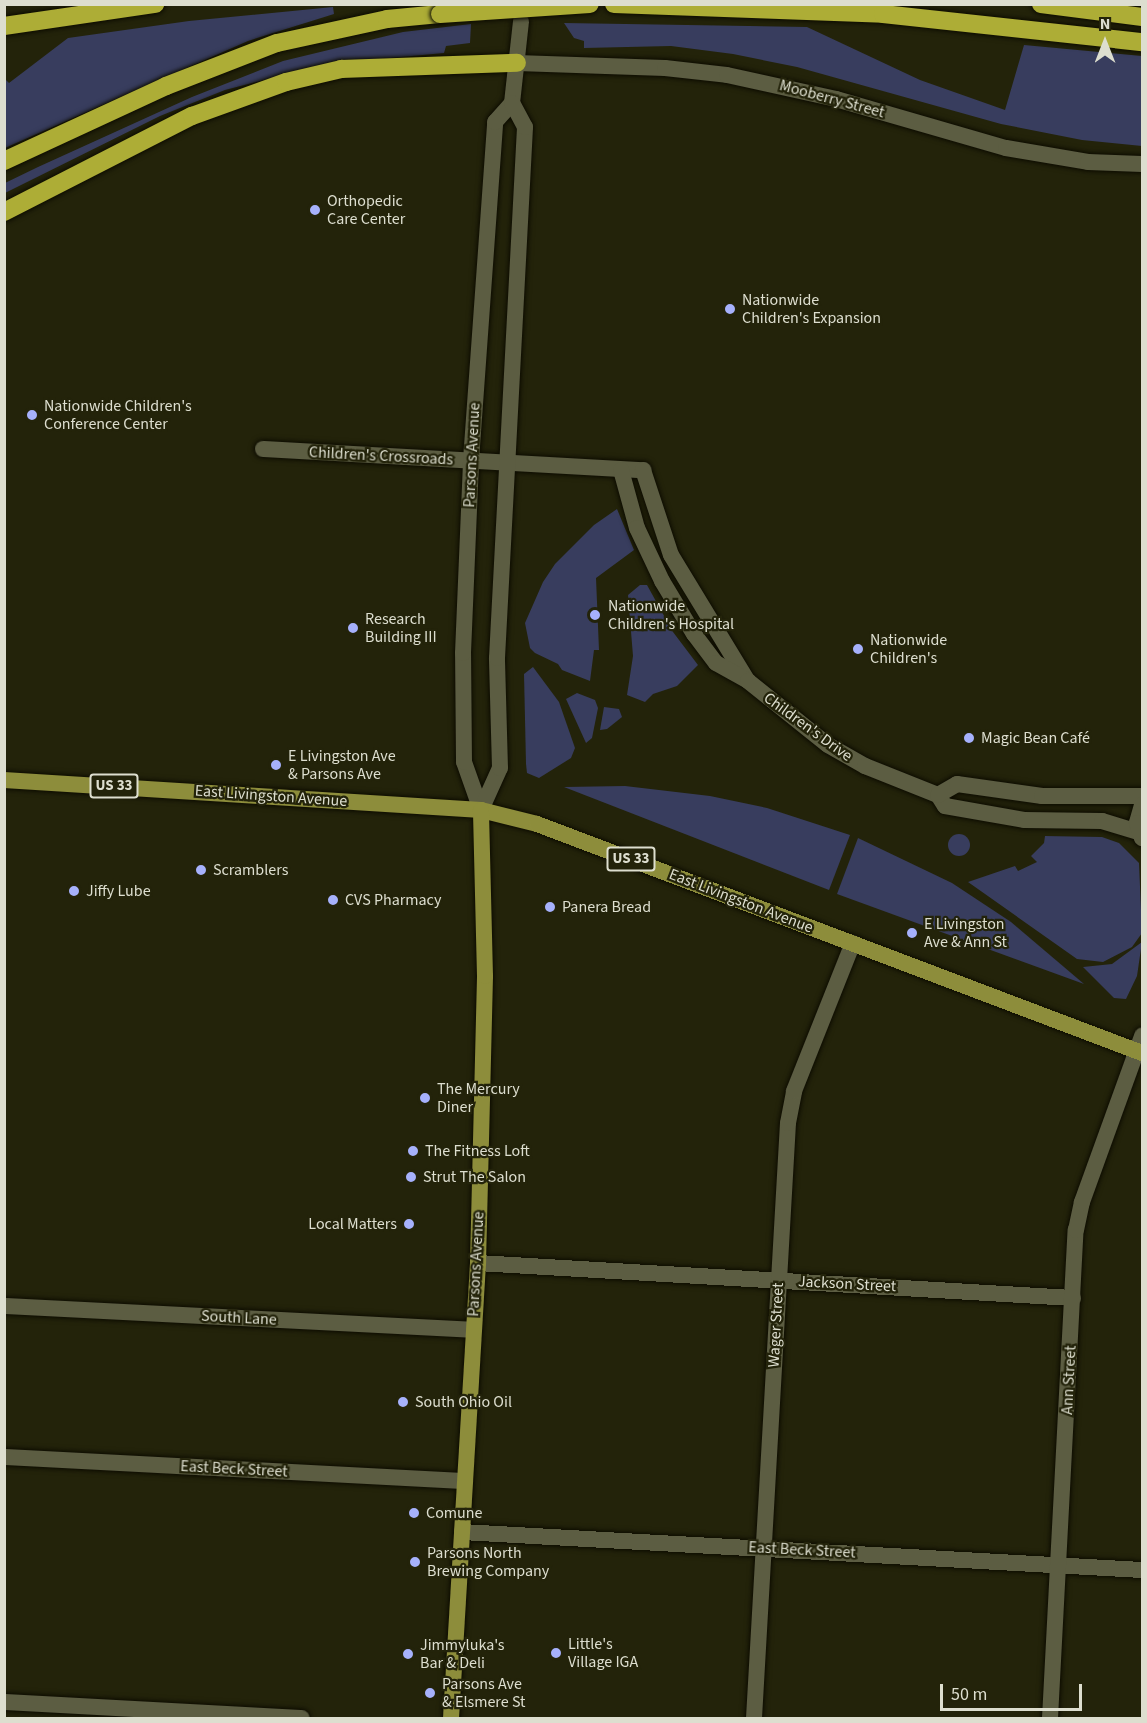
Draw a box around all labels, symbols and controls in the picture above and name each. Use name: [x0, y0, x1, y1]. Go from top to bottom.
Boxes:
north arrow: [1075, 12, 1135, 72]
text: N: [1100, 13, 1110, 35]
street label: Mooberry Street: [777, 76, 887, 122]
place label: Orthopedic Care Center: [327, 191, 405, 229]
marker: Orthopedic Care Center: [308, 203, 322, 217]
place label: Nationwide Children's Expansion: [742, 290, 881, 328]
marker: Nationwide Children's Expansion: [723, 302, 737, 316]
place label: Nationwide Children's Conference Center: [44, 396, 192, 434]
street label: Parsons Avenue: [460, 402, 484, 508]
marker: Nationwide Children's Conference Center: [25, 408, 39, 422]
street label: Children's Crossroads: [308, 443, 454, 469]
place label: Nationwide Children's Hospital: [608, 596, 734, 634]
marker: Nationwide Children's Hospital: [586, 606, 604, 624]
place label: Research Building III: [365, 609, 437, 647]
marker: Research Building III: [346, 621, 360, 635]
place label: Nationwide Children's: [870, 630, 947, 668]
marker: Nationwide Children's: [851, 642, 865, 656]
street label: Children's Drive: [760, 688, 856, 766]
place label: Magic Bean Café: [981, 728, 1090, 748]
marker: Magic Bean Café: [962, 731, 976, 745]
place label: E Livingston Ave & Parsons Ave: [288, 746, 396, 784]
marker: E Livingston Ave & Parsons Ave: [269, 758, 283, 772]
road number: US 33: [88, 774, 140, 798]
street label: East Livingston Avenue: [194, 781, 348, 811]
road number: US 33: [606, 847, 656, 871]
place label: Scramblers: [213, 860, 288, 880]
marker: Scramblers: [194, 863, 208, 877]
street label: East Livingston Avenue: [666, 865, 816, 937]
place label: Jiffy Lube: [86, 881, 151, 901]
marker: Jiffy Lube: [67, 884, 81, 898]
place label: CVS Pharmacy: [345, 890, 441, 910]
marker: CVS Pharmacy: [326, 893, 340, 907]
place label: Panera Bread: [562, 897, 651, 917]
marker: Panera Bread: [543, 900, 557, 914]
place label: E Livingston Ave & Ann St: [924, 914, 1007, 952]
marker: E Livingston Ave & Ann St: [905, 926, 919, 940]
place label: The Mercury Diner: [437, 1079, 520, 1117]
marker: The Mercury Diner: [418, 1091, 432, 1105]
place label: The Fitness Loft: [425, 1141, 530, 1161]
marker: The Fitness Loft: [406, 1144, 420, 1158]
place label: Strut The Salon: [423, 1167, 526, 1187]
marker: Strut The Salon: [404, 1170, 418, 1184]
street label: Parsons Avenue: [464, 1211, 488, 1317]
place label: Local Matters: [308, 1214, 397, 1234]
marker: Local Matters: [402, 1217, 416, 1231]
street label: Jackson Street: [797, 1272, 897, 1296]
street label: Wager Street: [764, 1282, 788, 1368]
street label: South Lane: [201, 1306, 277, 1330]
street label: Ann Street: [1058, 1345, 1080, 1415]
place label: South Ohio Oil: [415, 1392, 512, 1412]
marker: South Ohio Oil: [396, 1395, 410, 1409]
street label: East Beck Street: [180, 1457, 288, 1481]
place label: Comune: [426, 1503, 482, 1523]
marker: Comune: [407, 1506, 421, 1520]
street label: East Beck Street: [748, 1538, 856, 1562]
place label: Parsons North Brewing Company: [427, 1543, 549, 1581]
marker: Parsons North Brewing Company: [408, 1555, 422, 1569]
place label: Little's Village IGA: [568, 1634, 638, 1672]
place label: Jimmyluka's Bar & Deli: [420, 1635, 505, 1673]
marker: Little's Village IGA: [549, 1646, 563, 1660]
marker: Jimmyluka's Bar & Deli: [401, 1647, 415, 1661]
scale bar: [943, 1672, 1086, 1710]
place label: Parsons Ave & Elsmere St: [442, 1674, 525, 1712]
text: 50 m: [951, 1682, 987, 1707]
marker: Parsons Ave & Elsmere St: [423, 1686, 437, 1700]

